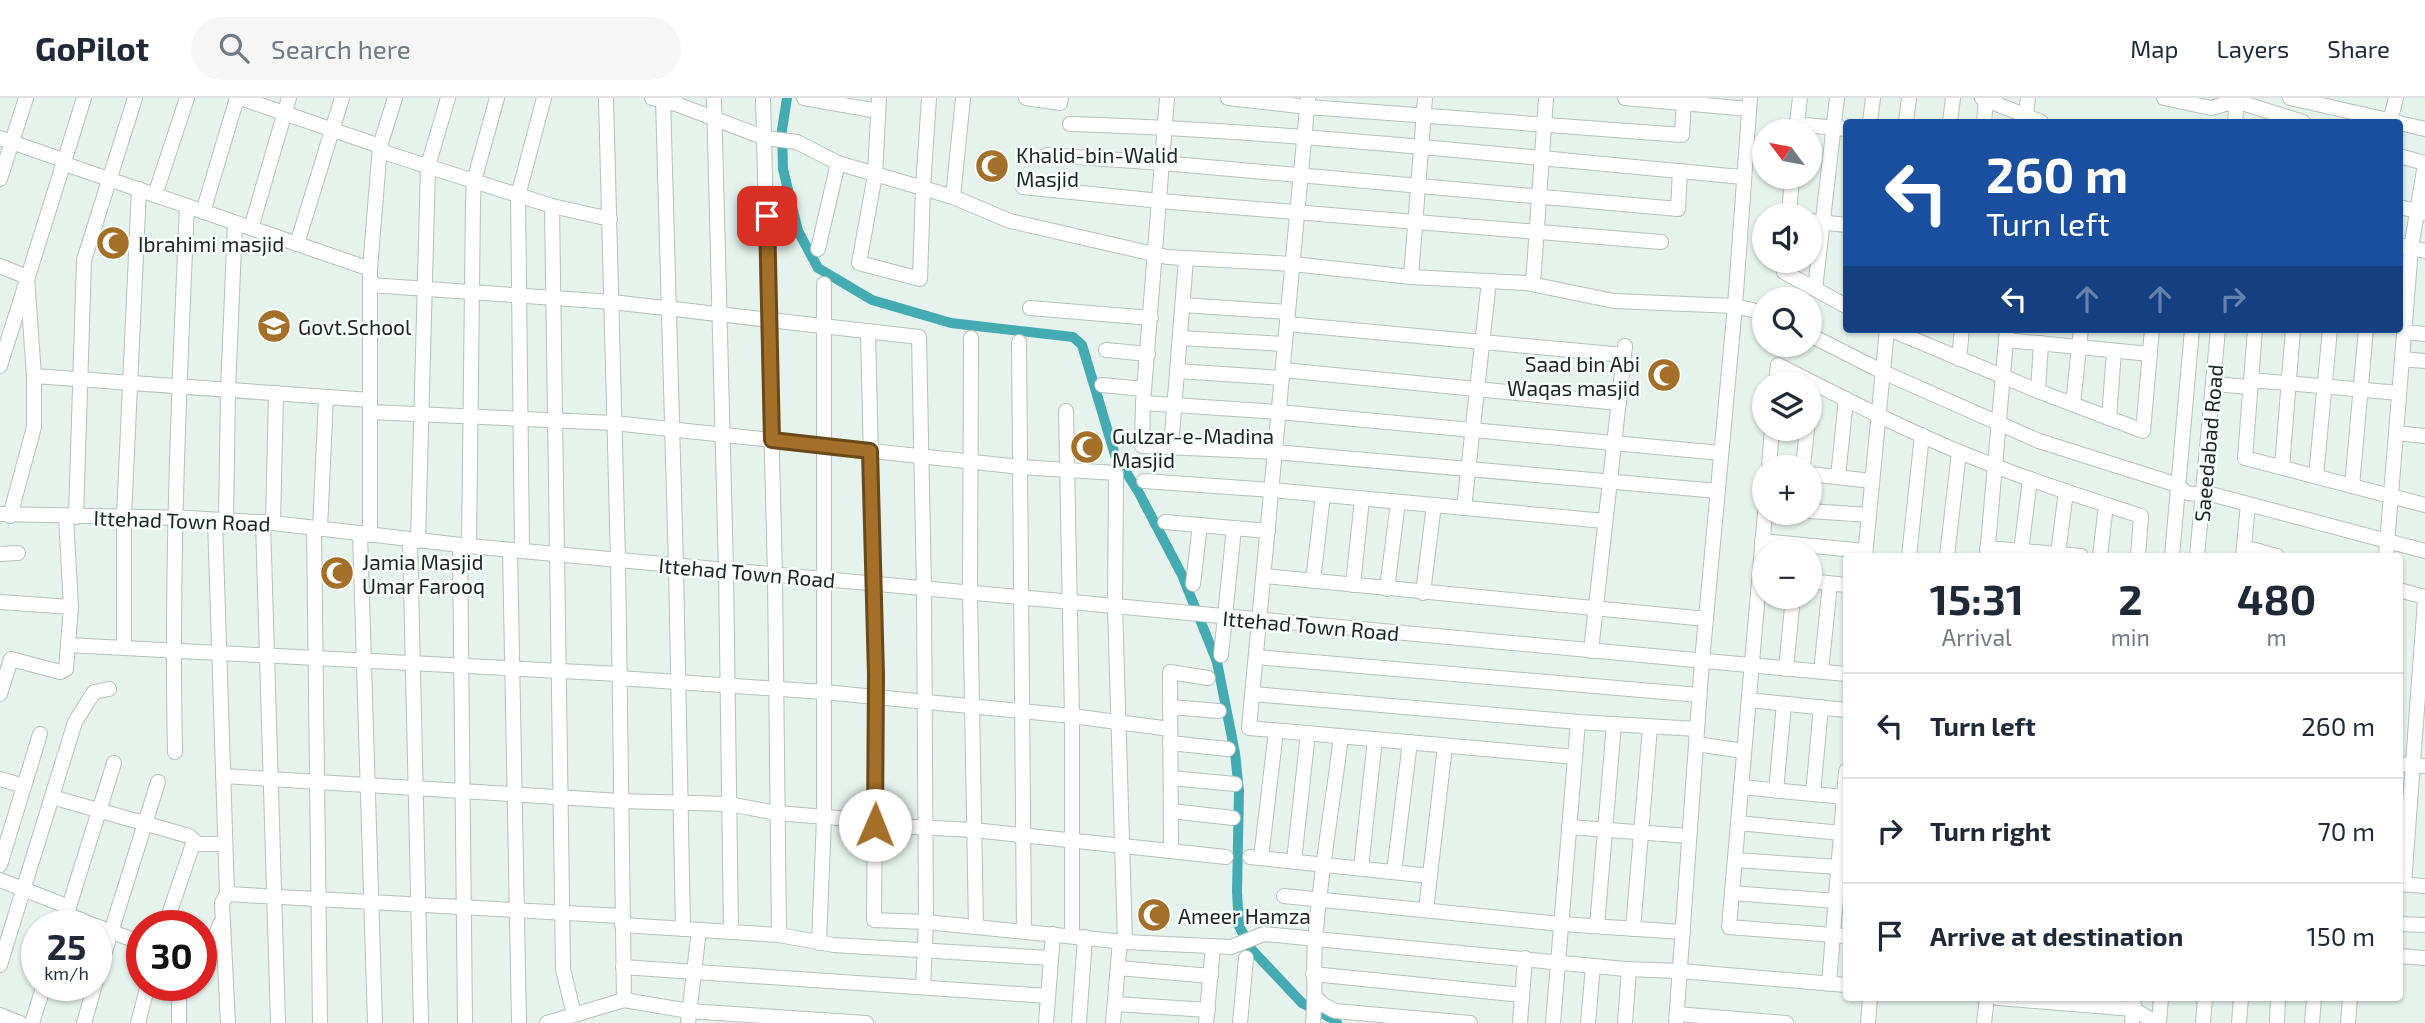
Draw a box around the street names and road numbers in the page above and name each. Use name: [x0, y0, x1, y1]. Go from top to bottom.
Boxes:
street label: Saeedabad Road: [2189, 363, 2227, 523]
street label: Ittehad Town Road: [93, 504, 271, 536]
street label: Ittehad Town Road: [658, 552, 836, 592]
street label: Ittehad Town Road: [1222, 605, 1400, 645]

